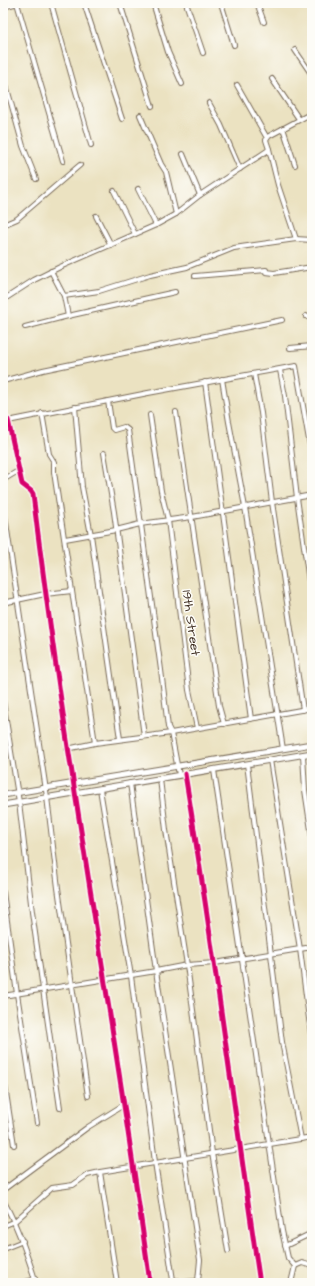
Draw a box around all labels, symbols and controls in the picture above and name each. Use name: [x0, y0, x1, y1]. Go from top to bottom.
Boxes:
street label: 19th Street: [177, 589, 205, 658]

